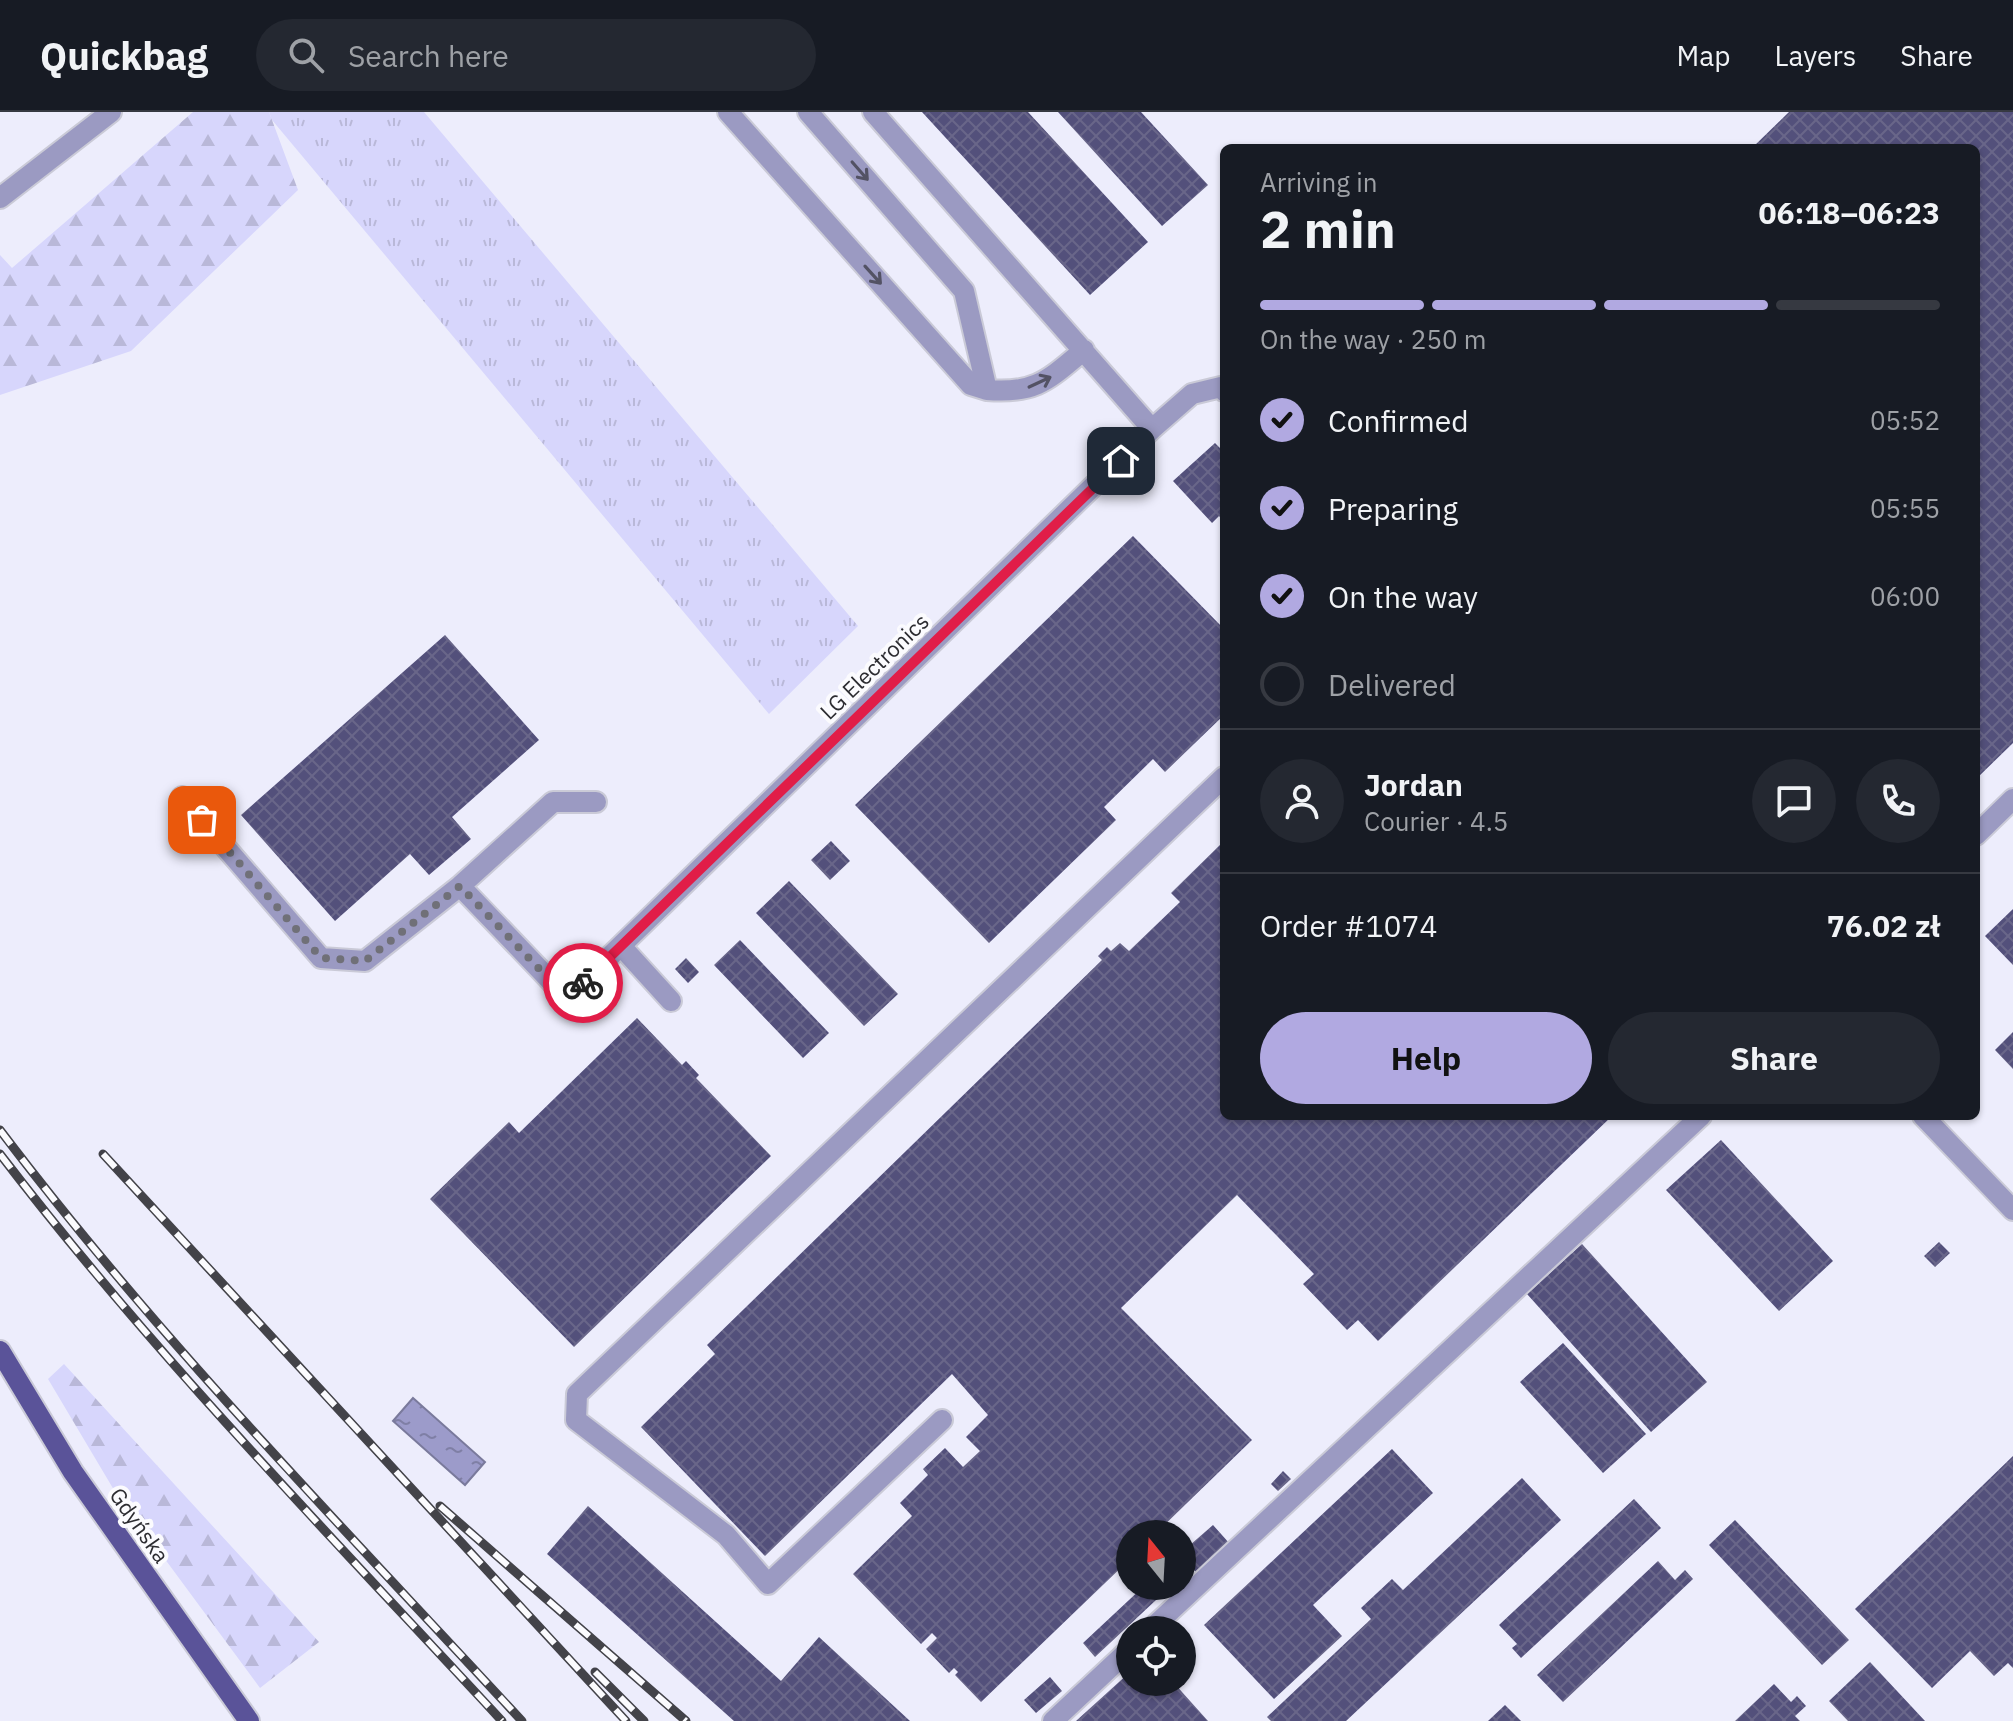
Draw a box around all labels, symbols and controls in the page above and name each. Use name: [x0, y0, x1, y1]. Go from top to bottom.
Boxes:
search box: [256, 19, 816, 91]
text: Quickbag: [40, 31, 208, 80]
icon: search: [284, 33, 328, 77]
text: Search here: [348, 36, 509, 75]
text: Map: [1676, 37, 1730, 74]
text: Layers: [1774, 37, 1856, 74]
text: Share: [1900, 37, 1973, 74]
one-way arrow: [851, 160, 869, 180]
text: Arriving in: [1260, 165, 1377, 199]
text: 06:18–06:23: [1759, 193, 1940, 232]
text: 2 min: [1260, 195, 1396, 262]
one-way arrow: [863, 264, 881, 284]
text: On the way · 250 m: [1260, 322, 1486, 356]
one-way arrow: [1027, 374, 1052, 389]
icon: check: [1260, 398, 1304, 442]
text: Confirmed: [1328, 401, 1469, 440]
text: 05:52: [1870, 403, 1940, 437]
pin: [1087, 427, 1155, 495]
icon: home: [1099, 439, 1143, 483]
icon: check: [1260, 486, 1304, 530]
text: Preparing: [1328, 489, 1458, 528]
text: 05:55: [1870, 491, 1940, 525]
icon: check: [1260, 574, 1304, 618]
text: On the way: [1328, 577, 1478, 616]
text: 06:00: [1870, 579, 1940, 613]
street label: LG Electronics: [813, 607, 935, 725]
text: Delivered: [1328, 665, 1456, 704]
button: person: [1260, 759, 1344, 843]
button: chat: [1752, 759, 1836, 843]
button: phone: [1856, 759, 1940, 843]
text: Jordan: [1364, 765, 1463, 804]
pin: [168, 786, 236, 854]
icon: bag: [180, 798, 224, 842]
text: Courier · 4.5: [1364, 804, 1508, 838]
text: Order #1074: [1260, 906, 1437, 945]
text: 76.02 zł: [1827, 906, 1940, 945]
courier: [543, 943, 623, 1023]
icon: bike: [561, 961, 605, 1005]
button: Help: [1260, 1012, 1592, 1104]
button: Share: [1608, 1012, 1940, 1104]
street label: Gdyńska: [104, 1482, 177, 1569]
north arrow: [1116, 1520, 1196, 1600]
map controls: [1116, 1520, 1196, 1696]
button: locate: [1116, 1616, 1196, 1696]

